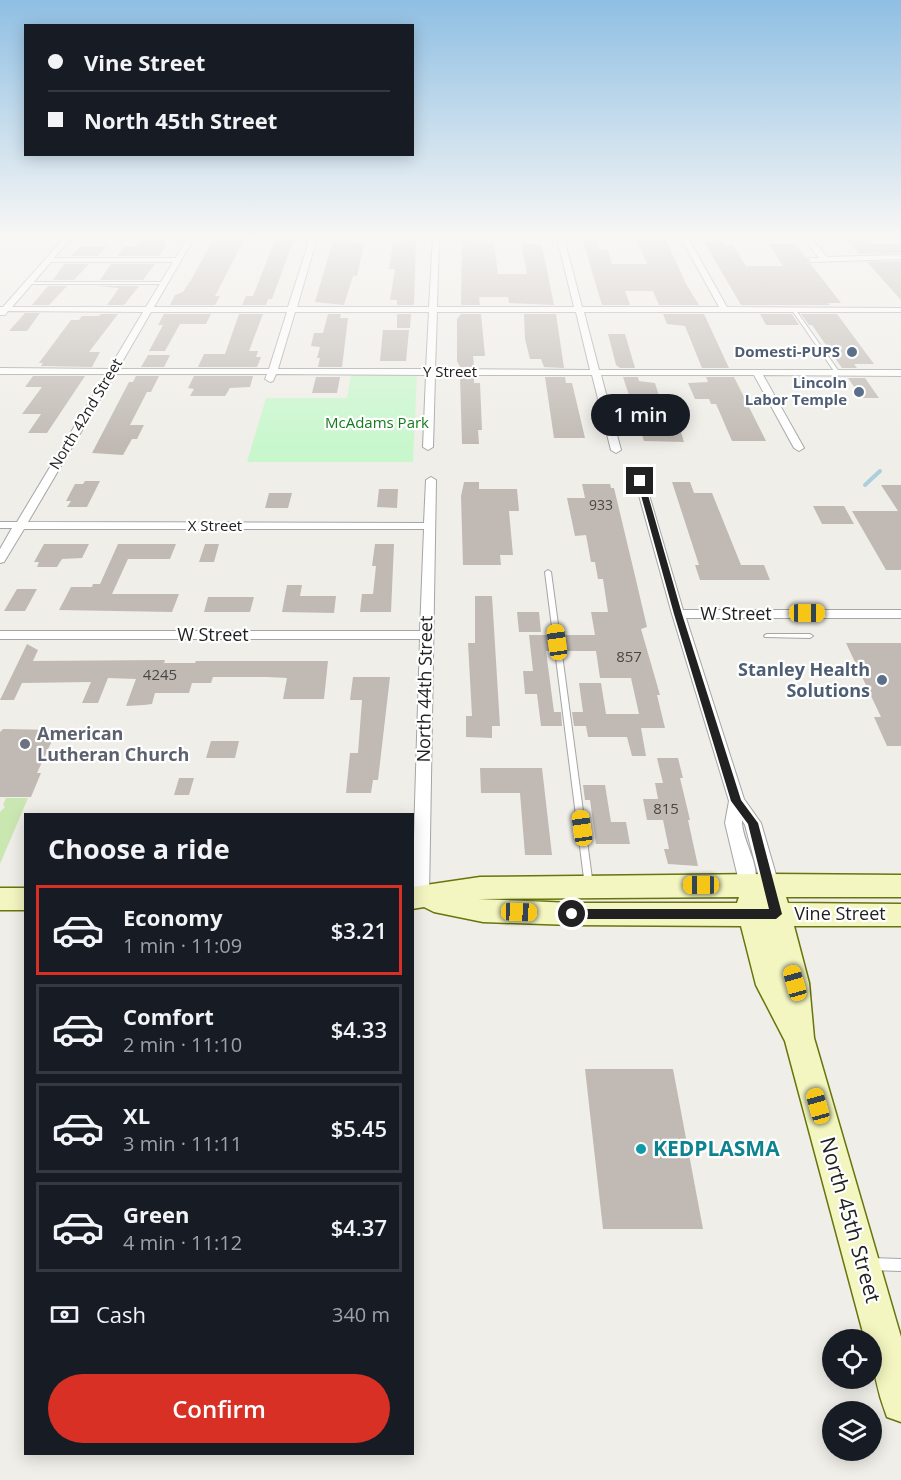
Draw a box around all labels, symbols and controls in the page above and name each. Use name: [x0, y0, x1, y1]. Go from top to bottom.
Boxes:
text: Vine Street: [84, 47, 205, 77]
text: North 45th Street: [84, 105, 277, 135]
place label: Domesti-PUPS: [734, 341, 840, 361]
marker: Domesti-PUPS: [845, 345, 859, 359]
street label: North 42nd Street: [44, 354, 126, 473]
street label: Y Street: [423, 361, 477, 381]
place label: Lincoln Labor Temple: [745, 372, 847, 409]
marker: Lincoln Labor Temple: [852, 385, 866, 399]
callout: 1 min: [590, 394, 690, 436]
text: 1 min: [614, 401, 668, 428]
park label: McAdams Park: [325, 412, 429, 432]
route end: [626, 467, 653, 494]
house number: 933: [589, 495, 613, 514]
street label: X Street: [188, 515, 242, 535]
street label: W Street: [700, 601, 772, 625]
car: [789, 604, 825, 622]
street label: North 44th Street: [411, 615, 437, 763]
street label: W Street: [177, 622, 249, 646]
car: [546, 623, 568, 661]
house number: 857: [616, 646, 642, 666]
place label: Stanley Health Solutions: [738, 657, 870, 702]
house number: 4245: [143, 664, 177, 684]
marker: Stanley Health Solutions: [875, 673, 889, 687]
place label: American Lutheran Church: [37, 721, 189, 766]
marker: American Lutheran Church: [18, 737, 32, 751]
house number: 815: [653, 798, 679, 818]
car: [571, 809, 593, 847]
text: Choose a ride: [48, 830, 230, 867]
car: [683, 876, 719, 894]
route start: [558, 900, 585, 927]
street label: Vine Street: [794, 901, 886, 925]
text: Economy: [123, 902, 222, 932]
car: [501, 902, 537, 922]
icon: car: [51, 903, 105, 957]
text: $3.21: [331, 915, 387, 945]
text: 1 min · 11:09: [123, 932, 242, 959]
car: [781, 963, 809, 1003]
text: Comfort: [123, 1001, 214, 1031]
icon: car: [51, 1002, 105, 1056]
text: $4.33: [331, 1014, 387, 1044]
text: 2 min · 11:10: [123, 1031, 242, 1058]
car: [804, 1086, 832, 1126]
text: XL: [123, 1100, 150, 1130]
icon: car: [51, 1101, 105, 1155]
text: $5.45: [331, 1113, 387, 1143]
text: 3 min · 11:11: [123, 1130, 242, 1157]
place label: KEDPLASMA: [653, 1134, 780, 1162]
street label: North 45th Street: [814, 1134, 888, 1306]
marker: KEDPLASMA: [634, 1142, 648, 1156]
text: Green: [123, 1199, 189, 1229]
icon: car: [51, 1200, 105, 1254]
text: $4.37: [331, 1212, 387, 1242]
text: 4 min · 11:12: [123, 1229, 242, 1256]
icon: cash: [48, 1298, 81, 1331]
text: Cash: [96, 1299, 146, 1329]
text: 340 m: [332, 1301, 390, 1328]
map controls: [822, 1329, 882, 1461]
button: locate: [822, 1329, 882, 1389]
button: Confirm: [48, 1374, 390, 1443]
button: layers: [822, 1401, 882, 1461]

